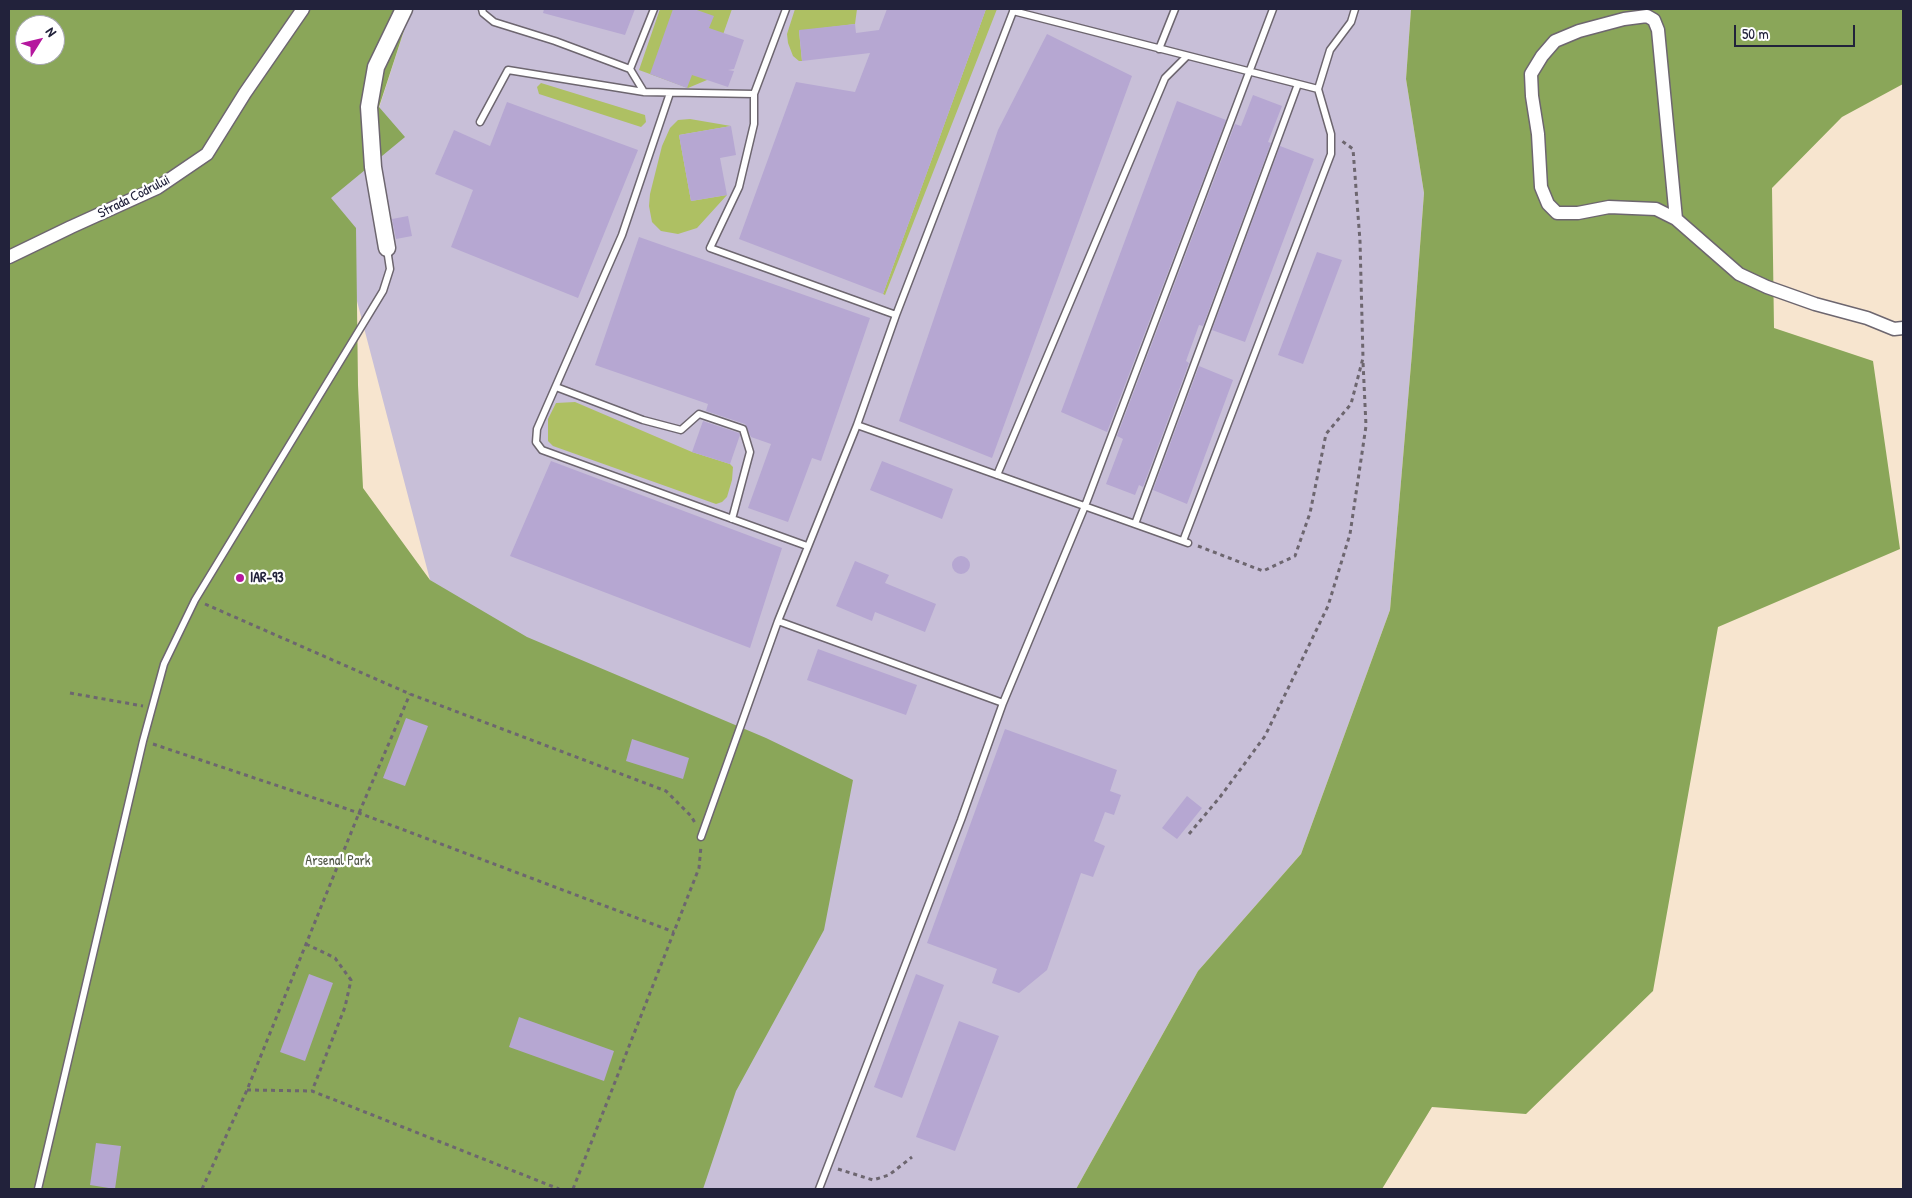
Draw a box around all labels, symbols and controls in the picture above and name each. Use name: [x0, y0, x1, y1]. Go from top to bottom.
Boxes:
north arrow: [15, 15, 65, 65]
scale bar: [1737, 15, 1858, 47]
text: N: [42, 23, 62, 40]
text: 50 m: [1742, 23, 1769, 44]
street label: Strada Codrului: [95, 172, 173, 222]
place label: IAR-93: [250, 570, 284, 586]
marker: IAR-93: [234, 572, 246, 584]
park label: Arsenal Park: [305, 853, 371, 869]

